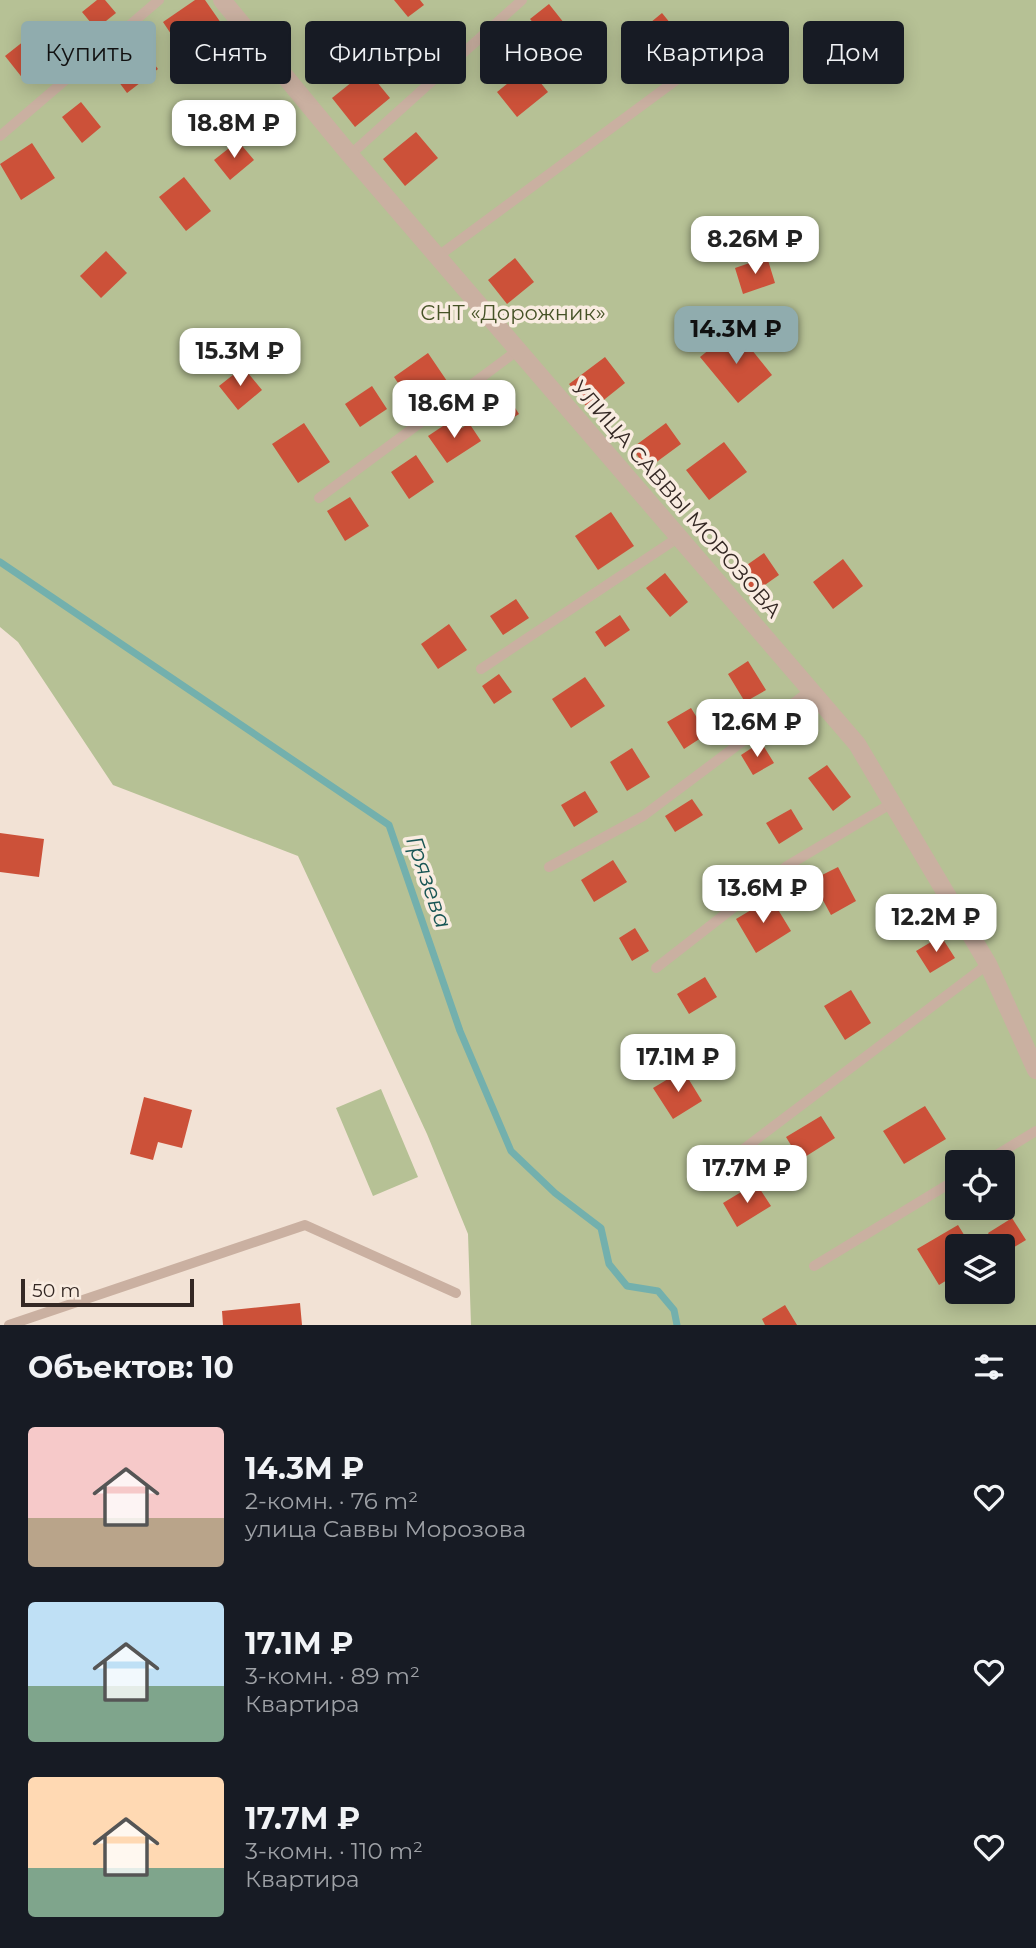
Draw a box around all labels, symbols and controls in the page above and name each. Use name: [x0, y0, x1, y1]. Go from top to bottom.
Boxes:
chip: Купить: [21, 21, 156, 84]
chip: Снять: [170, 21, 291, 84]
chip: Фильтры: [305, 21, 466, 84]
chip: Новое: [480, 21, 607, 84]
chip: Квартира: [621, 21, 789, 84]
chip: Дом: [803, 21, 904, 84]
pin: 18.8M ₽: [169, 100, 299, 160]
text: 18.8M ₽: [188, 109, 280, 137]
pin: 8.26M ₽: [690, 216, 820, 276]
text: 8.26M ₽: [707, 225, 803, 253]
park label: СНТ «Дорожник»: [420, 300, 606, 325]
pin: 14.3M ₽: [671, 306, 801, 366]
text: 14.3M ₽: [690, 315, 782, 343]
pin: 15.3M ₽: [175, 328, 305, 388]
text: 15.3M ₽: [196, 337, 284, 365]
street label: УЛИЦА САВВЫ МОРОЗОВА: [567, 375, 787, 623]
pin: 18.6M ₽: [389, 380, 519, 440]
text: 18.6M ₽: [408, 389, 500, 417]
pin: 12.6M ₽: [692, 700, 822, 759]
text: 12.6M ₽: [712, 708, 802, 736]
water label: Грязева: [400, 832, 458, 932]
pin: 13.6M ₽: [698, 866, 828, 925]
text: 13.6M ₽: [718, 874, 808, 902]
pin: 12.2M ₽: [871, 894, 1001, 954]
text: 12.2M ₽: [892, 903, 980, 931]
pin: 17.1M ₽: [613, 1034, 743, 1094]
text: 17.1M ₽: [636, 1043, 720, 1071]
pin: 17.7M ₽: [682, 1146, 812, 1205]
map controls: [945, 1150, 1015, 1304]
button: locate: [945, 1150, 1015, 1220]
text: 17.7M ₽: [703, 1154, 791, 1182]
button: layers: [945, 1234, 1015, 1304]
scale bar: [21, 1276, 194, 1308]
text: 50 m: [32, 1279, 80, 1302]
icon: filters: [970, 1348, 1008, 1386]
text: Объектов: 10: [28, 1349, 234, 1386]
text: 14.3M ₽: [245, 1450, 364, 1487]
icon: home: [84, 1455, 168, 1539]
icon: heart: [970, 1478, 1008, 1516]
text: 2-комн. · 76 m²: [245, 1487, 418, 1515]
text: улица Саввы Морозова: [245, 1515, 526, 1543]
text: 17.1M ₽: [245, 1625, 353, 1662]
icon: home: [84, 1630, 168, 1714]
icon: heart: [970, 1653, 1008, 1691]
text: 3-комн. · 89 m²: [245, 1662, 420, 1690]
text: Квартира: [245, 1690, 359, 1718]
text: 17.7M ₽: [245, 1800, 360, 1837]
icon: home: [84, 1805, 168, 1889]
icon: heart: [970, 1828, 1008, 1866]
text: 3-комн. · 110 m²: [245, 1837, 423, 1865]
text: Квартира: [245, 1865, 359, 1893]

